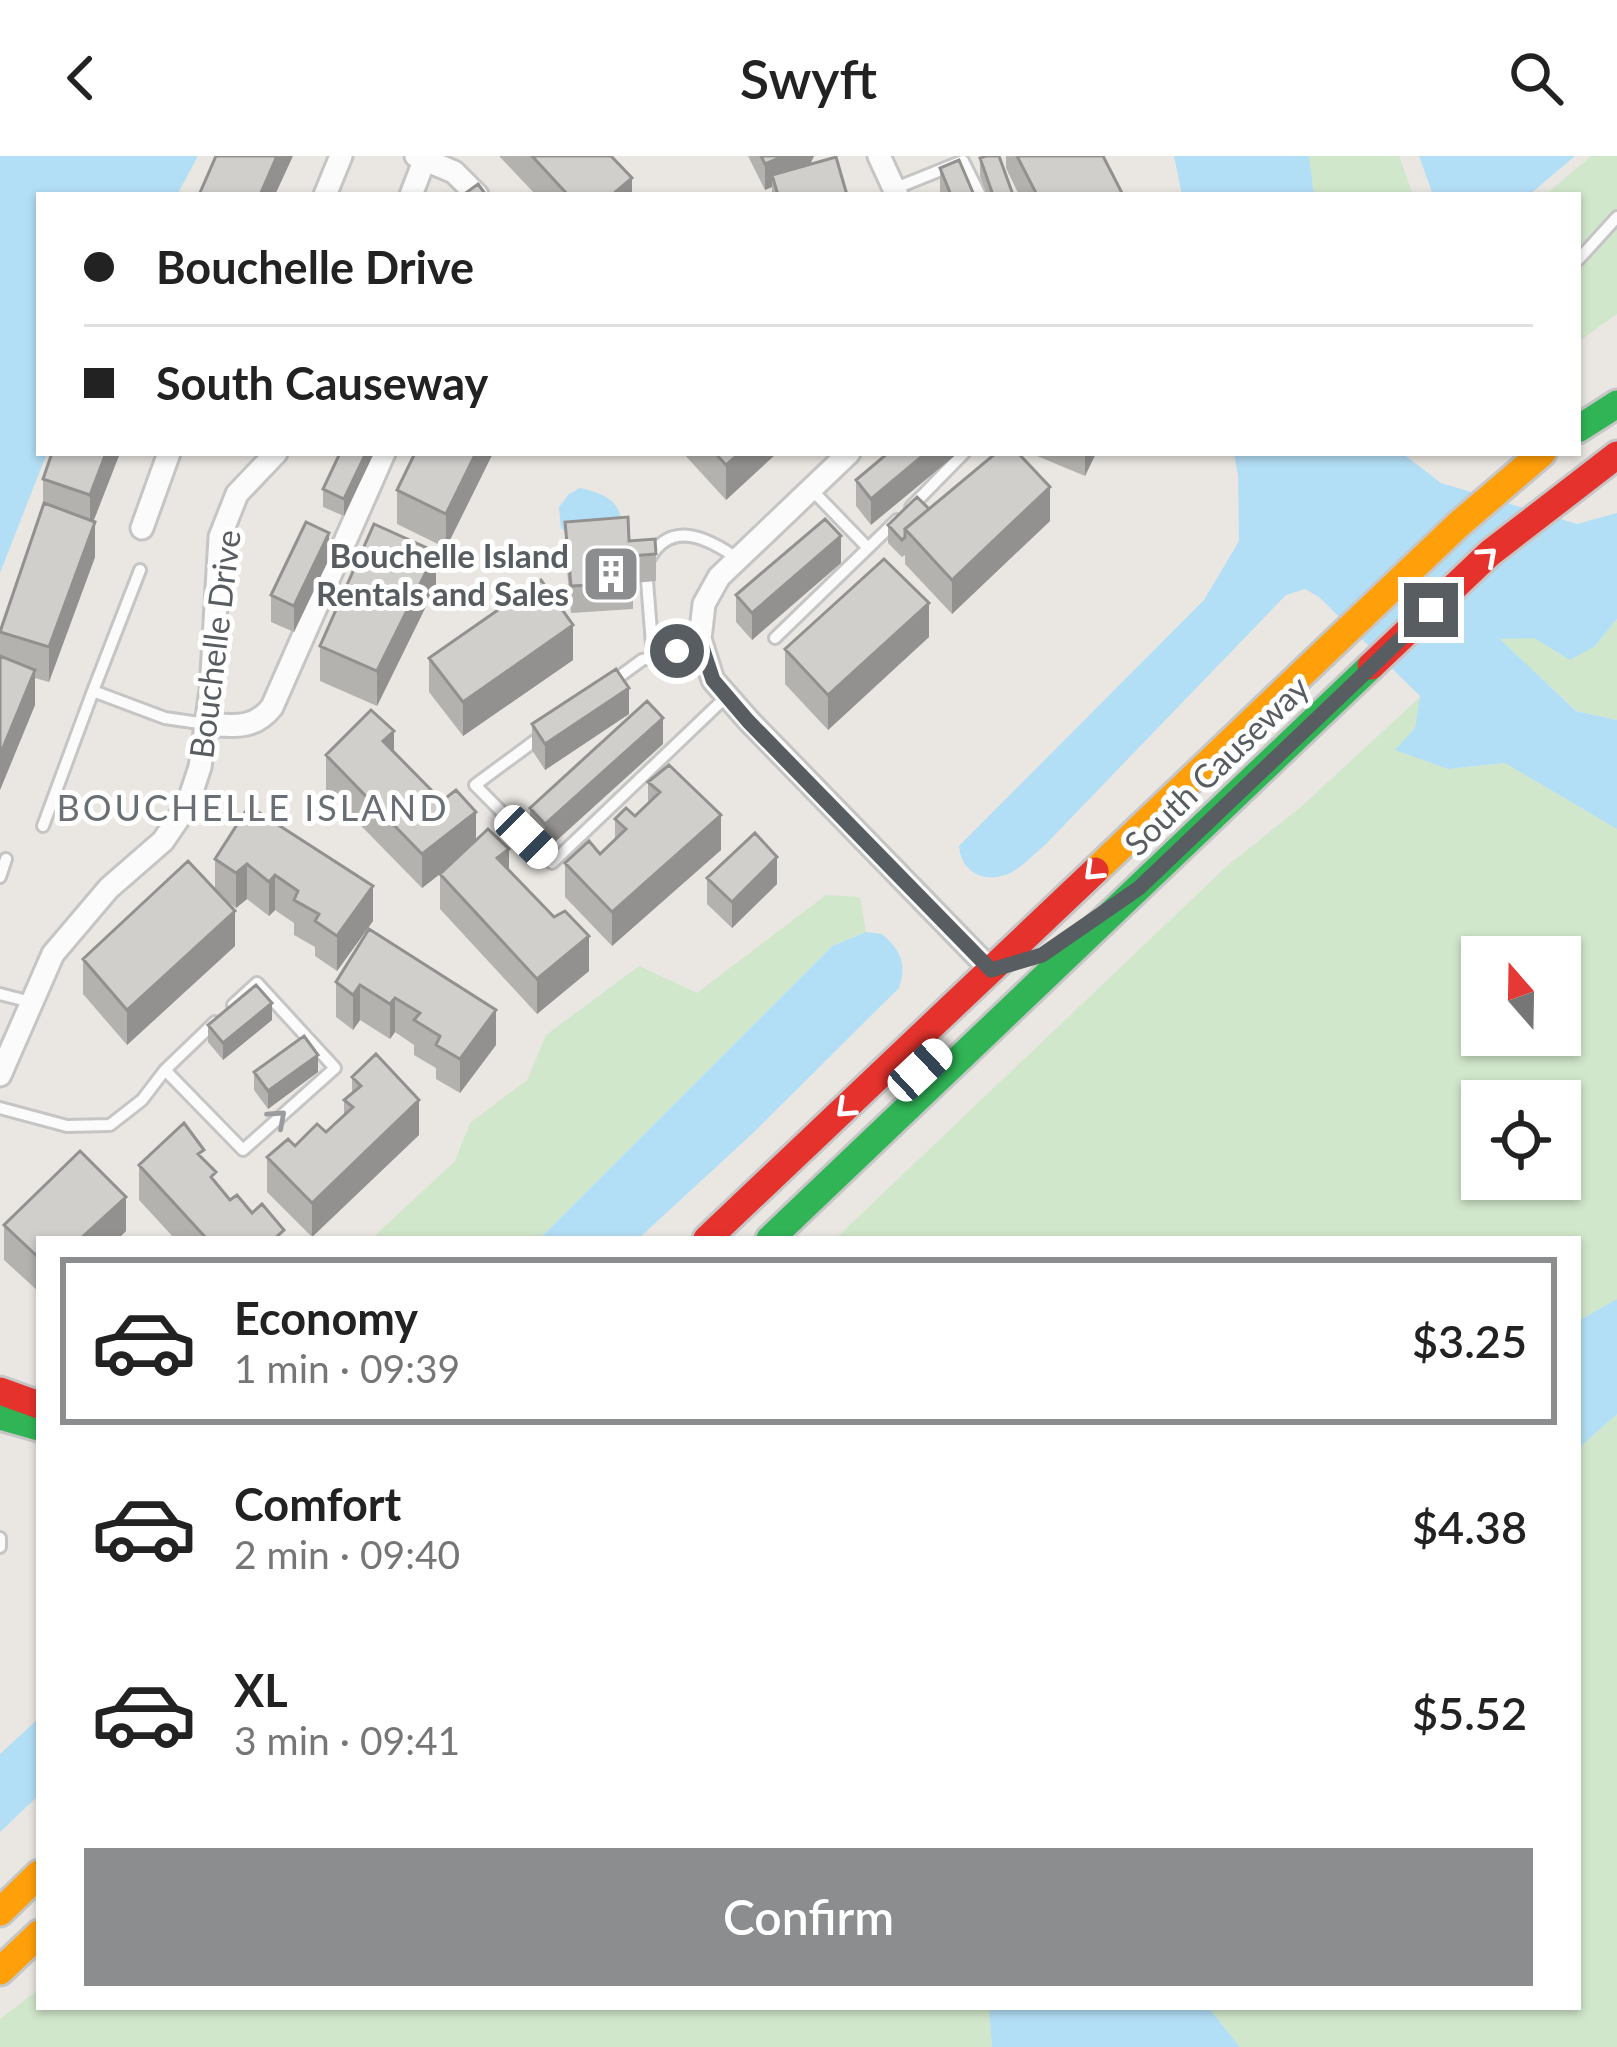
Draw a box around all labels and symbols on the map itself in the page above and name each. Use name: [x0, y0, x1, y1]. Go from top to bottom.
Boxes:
street label: Bouchelle Drive: [180, 527, 248, 761]
place label: Bouchelle Island Rentals and Sales: [316, 535, 569, 613]
building icon: Bouchelle Island Rentals and Sales: [580, 543, 642, 605]
one-way arrow: [1474, 549, 1495, 570]
route end: [1404, 583, 1458, 637]
route start: [650, 624, 704, 678]
street label: South Causeway: [1116, 667, 1316, 863]
district label: BOUCHELLE ISLAND: [56, 785, 450, 829]
car: [488, 799, 564, 875]
one-way arrow: [1086, 857, 1107, 879]
north arrow: [1461, 936, 1581, 1056]
car: [881, 1032, 959, 1108]
one-way arrow: [837, 1094, 858, 1116]
one-way arrow: [265, 1111, 286, 1132]

